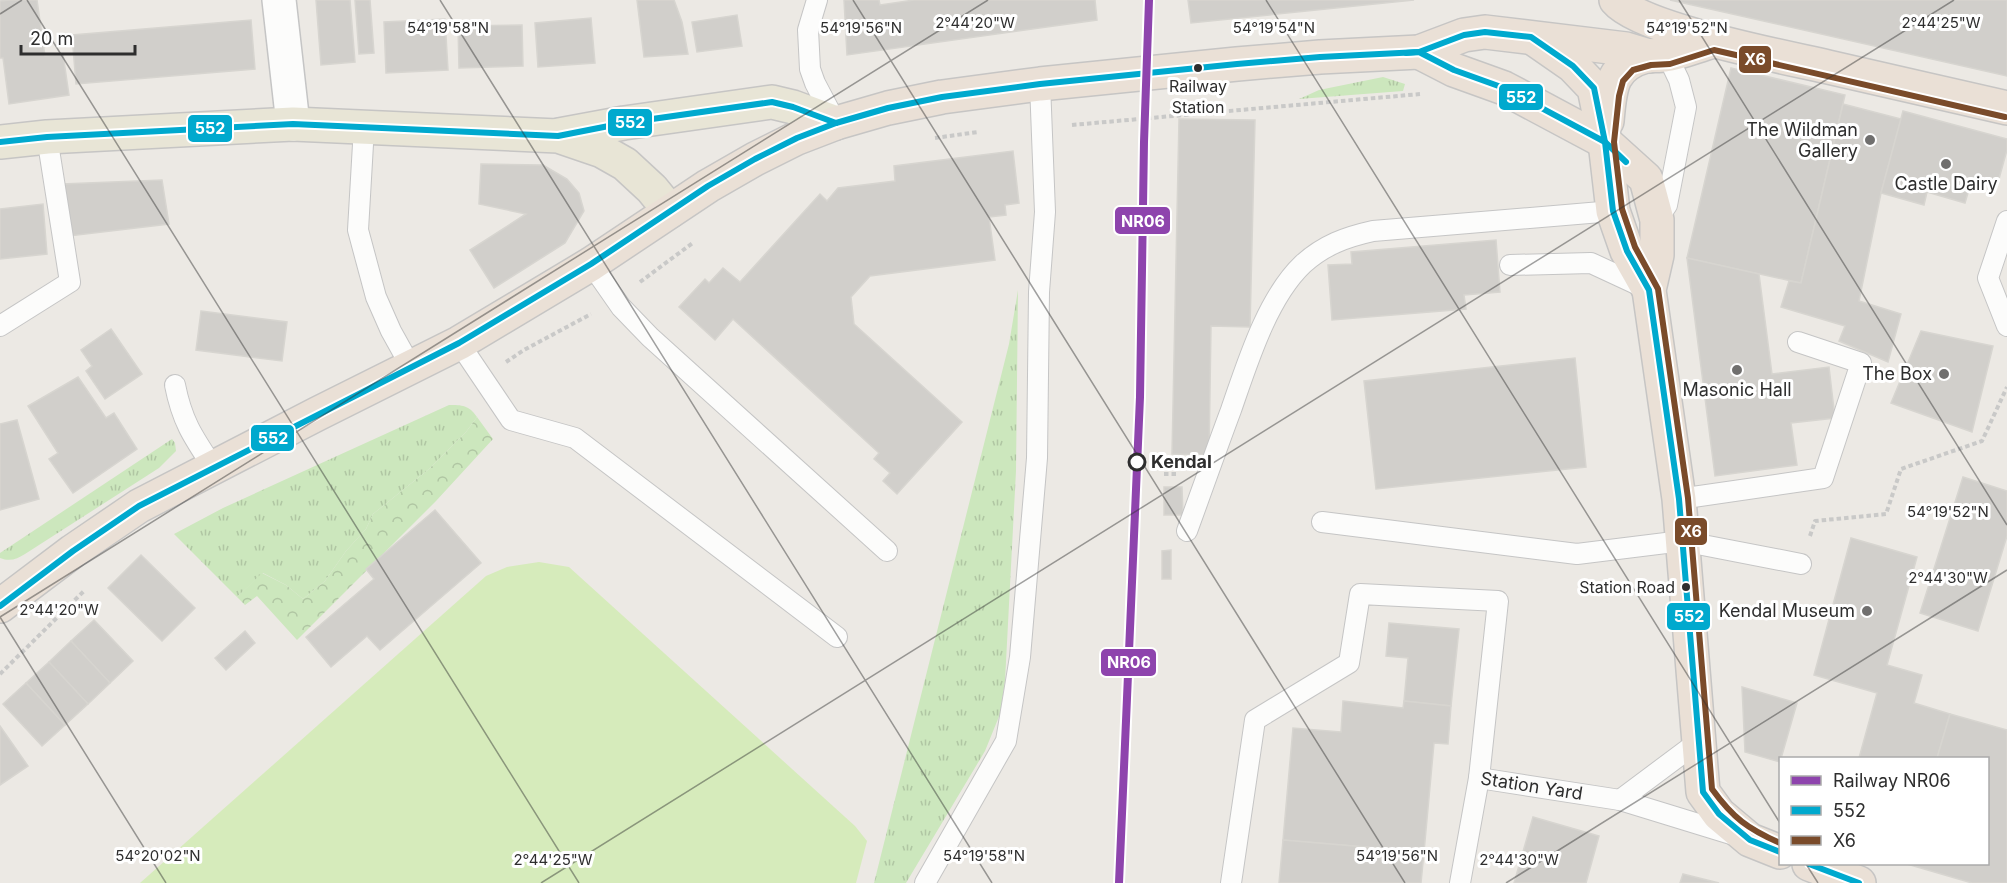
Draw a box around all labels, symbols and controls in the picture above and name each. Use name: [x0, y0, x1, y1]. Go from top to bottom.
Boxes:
text: 2°44'20"W: [935, 13, 1015, 32]
text: 2°44'25"W: [1901, 13, 1981, 32]
scale bar: [21, 18, 135, 56]
text: 54°19'58"N: [407, 18, 489, 37]
text: 54°19'56"N: [820, 18, 902, 37]
text: 54°19'54"N: [1233, 18, 1315, 37]
text: 54°19'52"N: [1646, 18, 1728, 37]
text: 20 m: [30, 28, 73, 49]
line badge: X6: [1738, 45, 1772, 74]
text: X6: [1744, 49, 1766, 69]
marker: Railway Station: [1192, 62, 1204, 74]
place label: Railway Station: [1169, 76, 1227, 117]
line badge: 552: [1498, 83, 1544, 111]
text: 552: [1506, 87, 1536, 107]
line badge: 552: [607, 108, 653, 137]
text: 552: [615, 112, 645, 132]
line badge: 552: [187, 114, 233, 143]
text: 552: [195, 118, 225, 138]
place label: The Wildman Gallery: [1746, 119, 1858, 161]
marker: The Wildman Gallery: [1863, 133, 1877, 147]
marker: Castle Dairy: [1939, 157, 1953, 171]
place label: Castle Dairy: [1894, 173, 1998, 194]
line badge: NR06: [1114, 206, 1171, 235]
text: NR06: [1121, 211, 1165, 231]
marker: Masonic Hall: [1730, 363, 1744, 377]
place label: The Box: [1862, 363, 1932, 384]
marker: The Box: [1937, 367, 1951, 381]
place label: Masonic Hall: [1682, 379, 1792, 400]
line badge: 552: [250, 424, 295, 452]
text: 552: [258, 428, 288, 448]
place label: Kendal: [1151, 451, 1212, 472]
marker: Kendal: [1128, 453, 1146, 471]
text: 54°19'52"N: [1907, 502, 1989, 521]
line badge: X6: [1674, 517, 1708, 546]
text: X6: [1680, 521, 1702, 541]
text: 2°44'30"W: [1908, 568, 1988, 587]
place label: Station Road: [1579, 577, 1675, 597]
marker: Station Road: [1680, 581, 1692, 593]
text: 2°44'20"W: [19, 600, 99, 619]
place label: Kendal Museum: [1719, 600, 1855, 621]
line badge: 552: [1666, 602, 1711, 631]
marker: Kendal Museum: [1860, 604, 1874, 618]
text: 552: [1674, 606, 1704, 626]
line badge: NR06: [1100, 648, 1157, 677]
text: NR06: [1107, 652, 1151, 672]
legend: [1779, 757, 1989, 865]
street label: Station Yard: [1479, 767, 1584, 804]
text: Railway NR06: [1833, 770, 1951, 791]
text: 552: [1833, 800, 1866, 821]
text: X6: [1833, 830, 1856, 851]
text: 54°20'02"N: [115, 846, 201, 865]
text: 54°19'58"N: [943, 846, 1025, 865]
text: 54°19'56"N: [1356, 846, 1438, 865]
text: 2°44'25"W: [513, 850, 593, 869]
text: 2°44'30"W: [1479, 850, 1559, 869]

